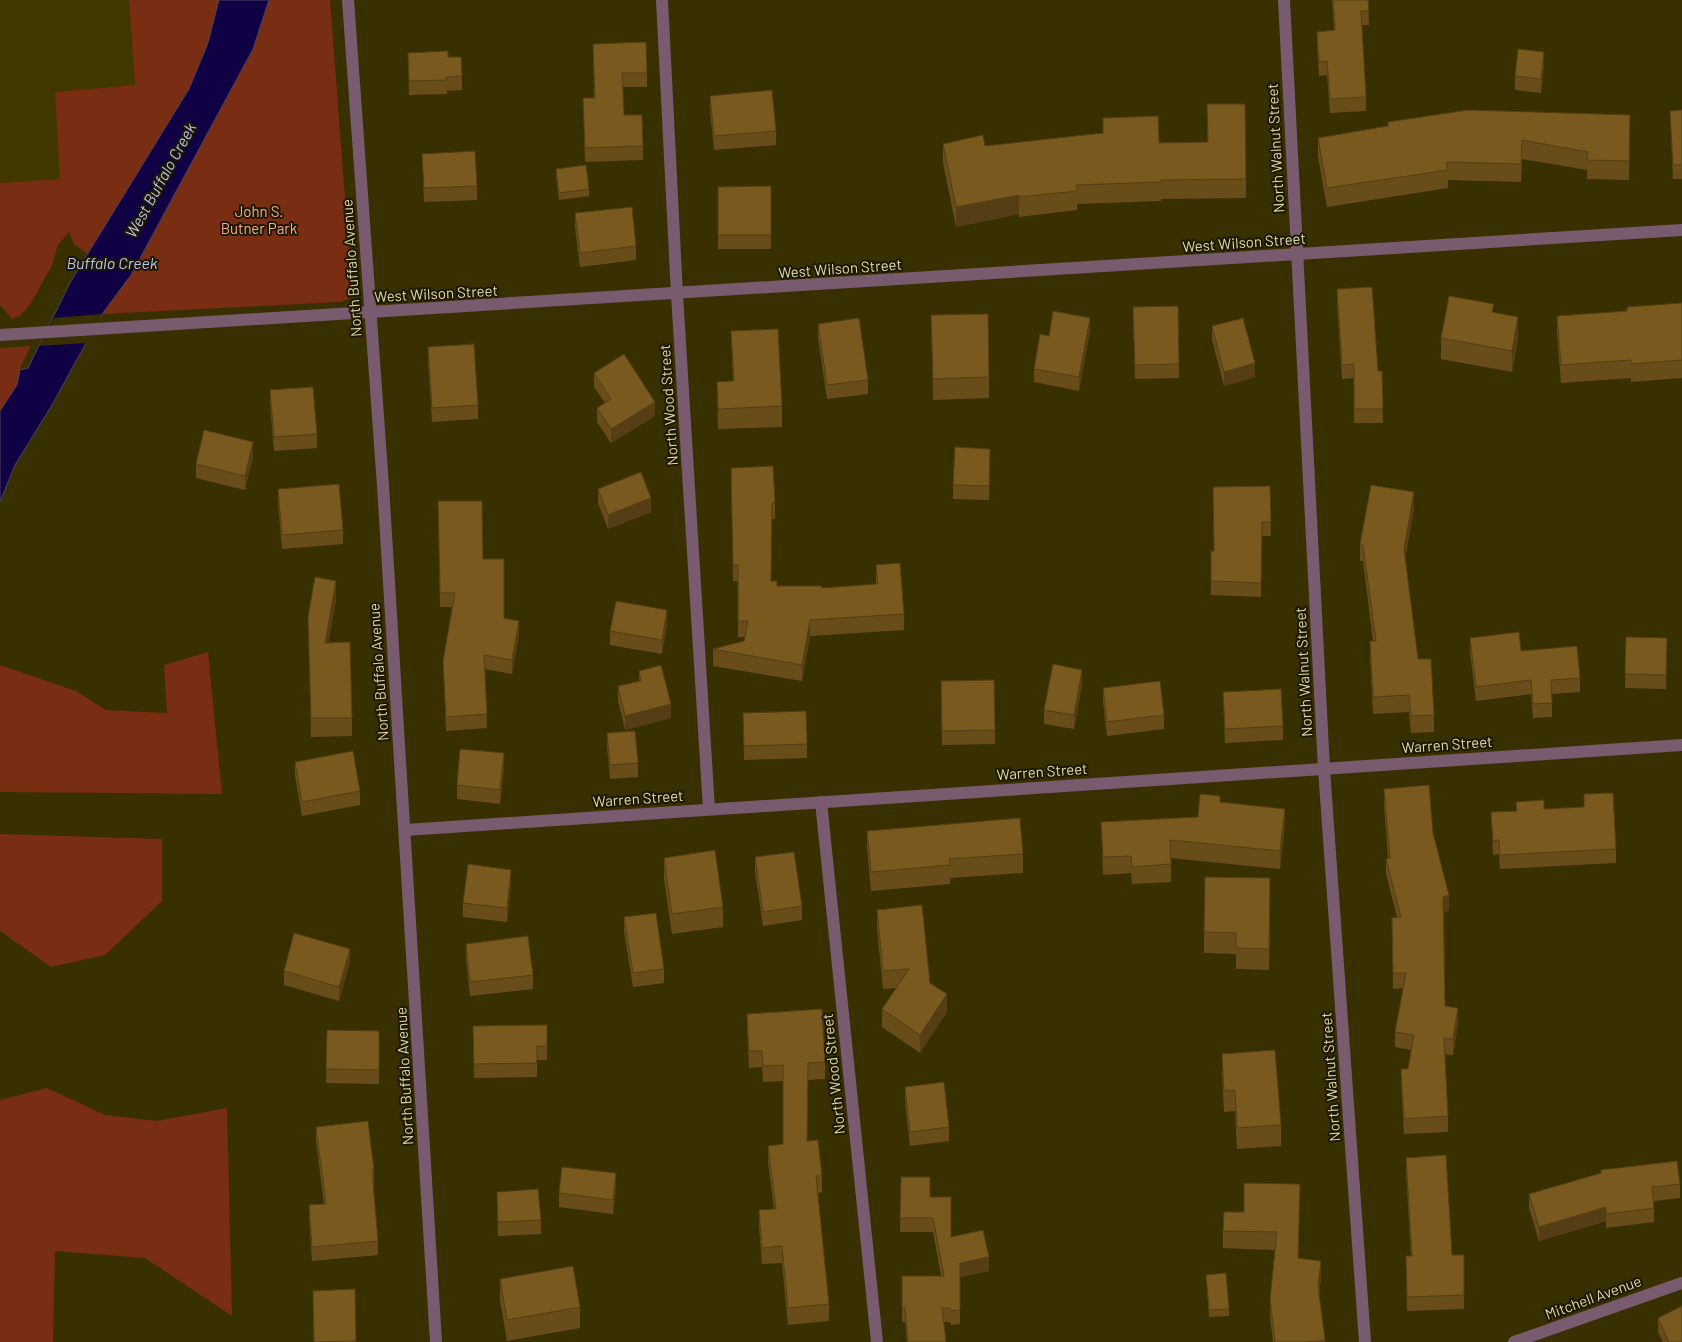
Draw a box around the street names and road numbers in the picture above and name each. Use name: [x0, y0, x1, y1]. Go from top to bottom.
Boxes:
street label: North Walnut Street: [1263, 83, 1287, 213]
street label: North Buffalo Avenue: [337, 198, 365, 338]
street label: West Wilson Street: [1182, 229, 1306, 255]
street label: West Wilson Street: [778, 255, 902, 281]
street label: West Wilson Street: [374, 281, 498, 305]
street label: North Wood Street: [655, 344, 681, 466]
street label: North Buffalo Avenue: [364, 602, 392, 742]
street label: North Walnut Street: [1291, 607, 1315, 737]
street label: Warren Street: [1401, 732, 1493, 756]
street label: Warren Street: [996, 759, 1088, 783]
street label: Warren Street: [592, 786, 684, 810]
street label: North Buffalo Avenue: [391, 1007, 417, 1145]
street label: North Walnut Street: [1317, 1012, 1343, 1142]
street label: North Wood Street: [818, 1013, 848, 1135]
street label: Mitchell Avenue: [1542, 1271, 1644, 1323]

